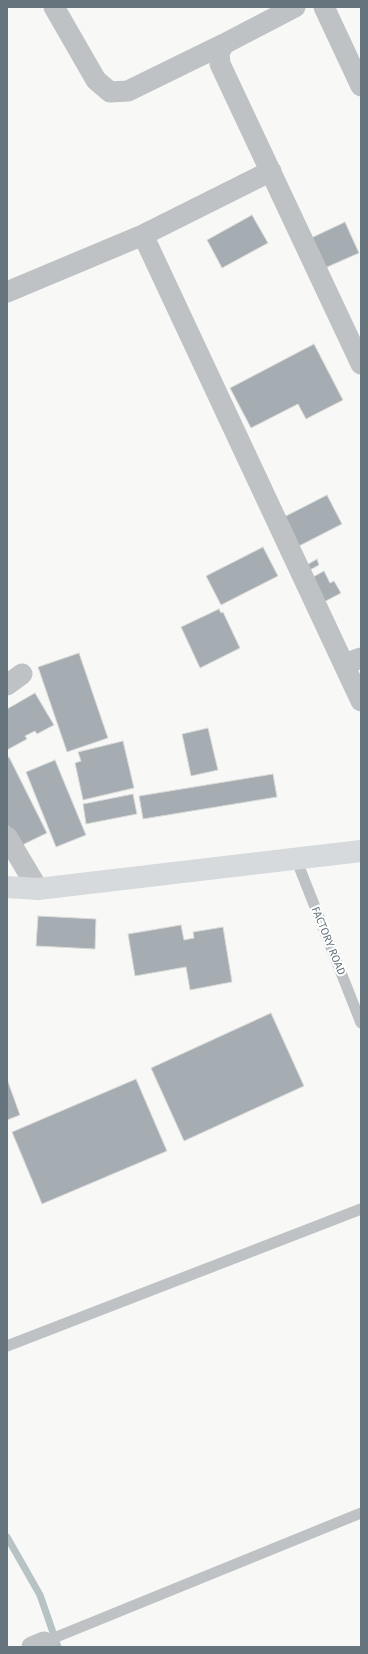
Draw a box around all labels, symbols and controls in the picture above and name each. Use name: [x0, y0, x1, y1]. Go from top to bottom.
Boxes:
street label: FACTORY ROAD: [308, 905, 348, 977]

